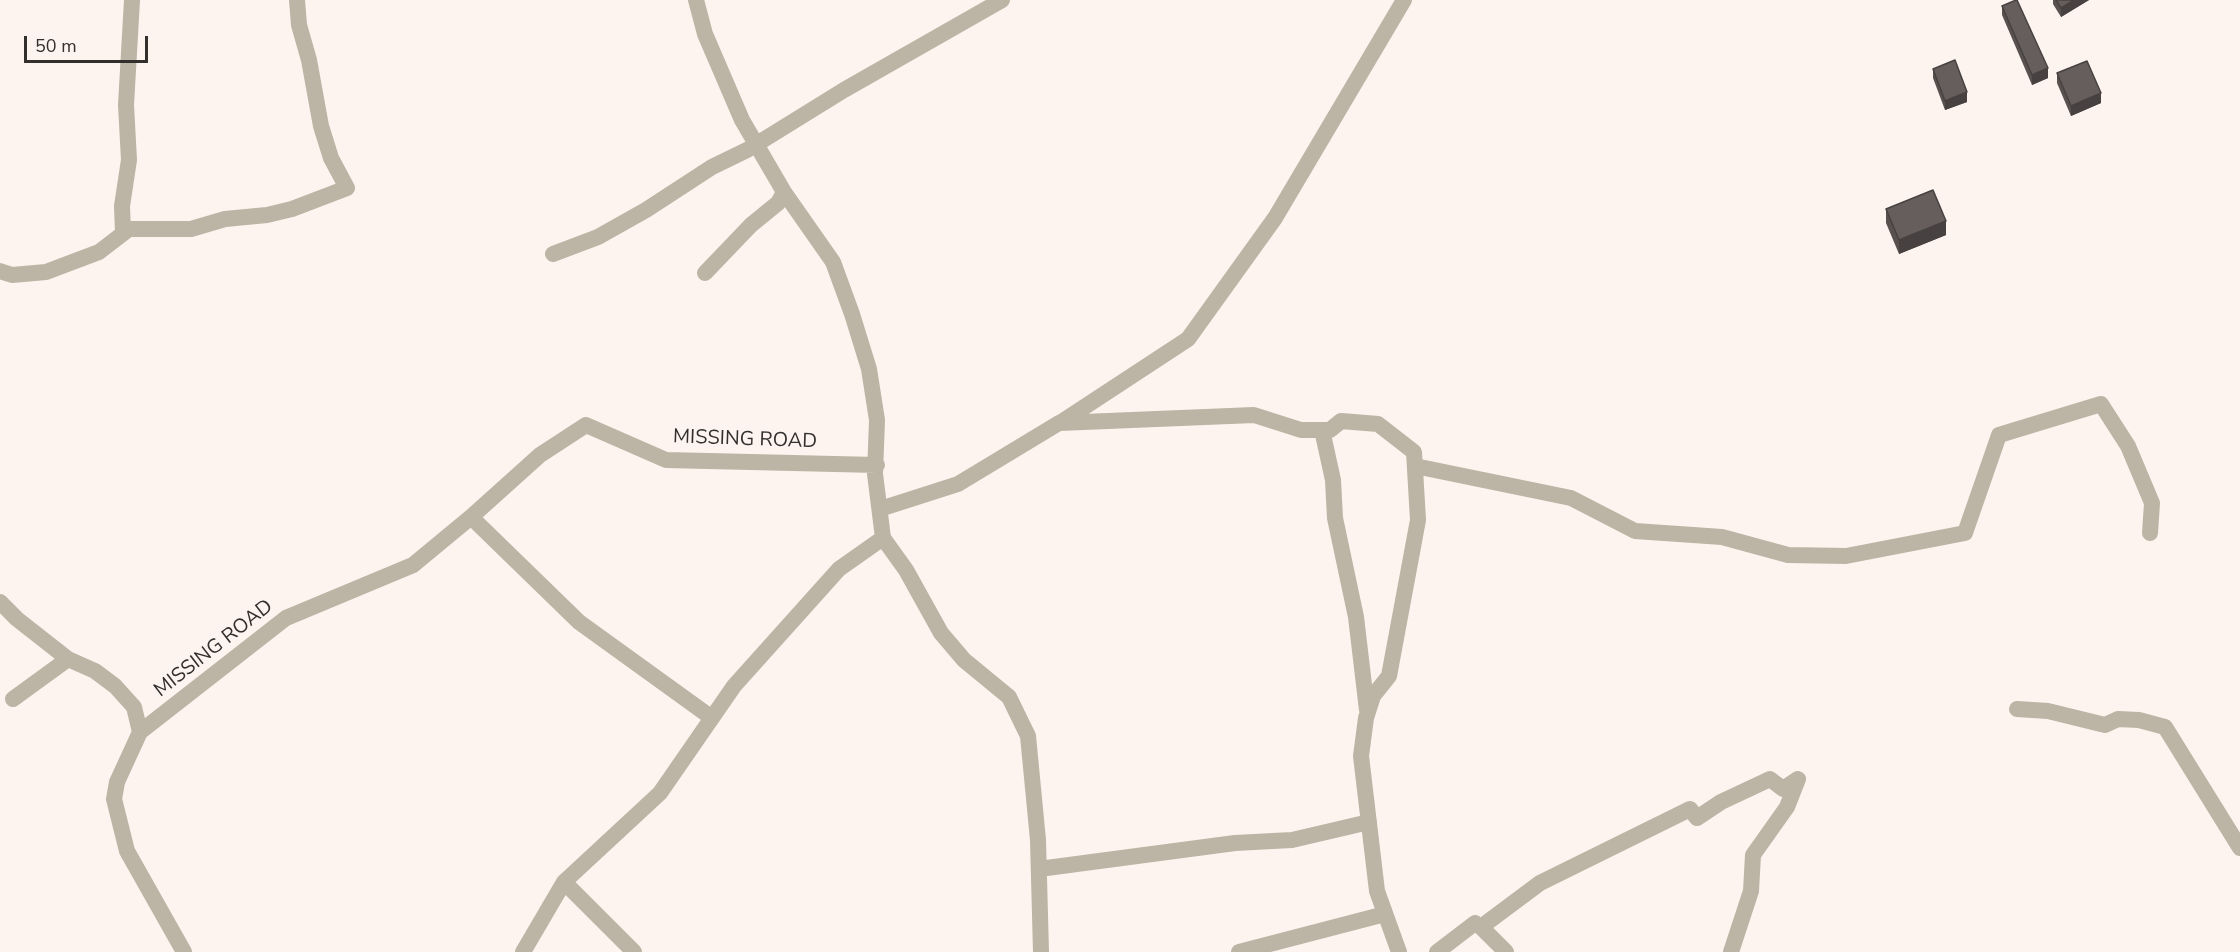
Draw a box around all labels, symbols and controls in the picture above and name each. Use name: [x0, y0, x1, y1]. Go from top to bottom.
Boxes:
scale bar: [27, 24, 152, 62]
text: 50 m: [35, 34, 77, 58]
street label: MISSING ROAD: [673, 425, 817, 455]
street label: MISSING ROAD: [150, 595, 278, 703]

